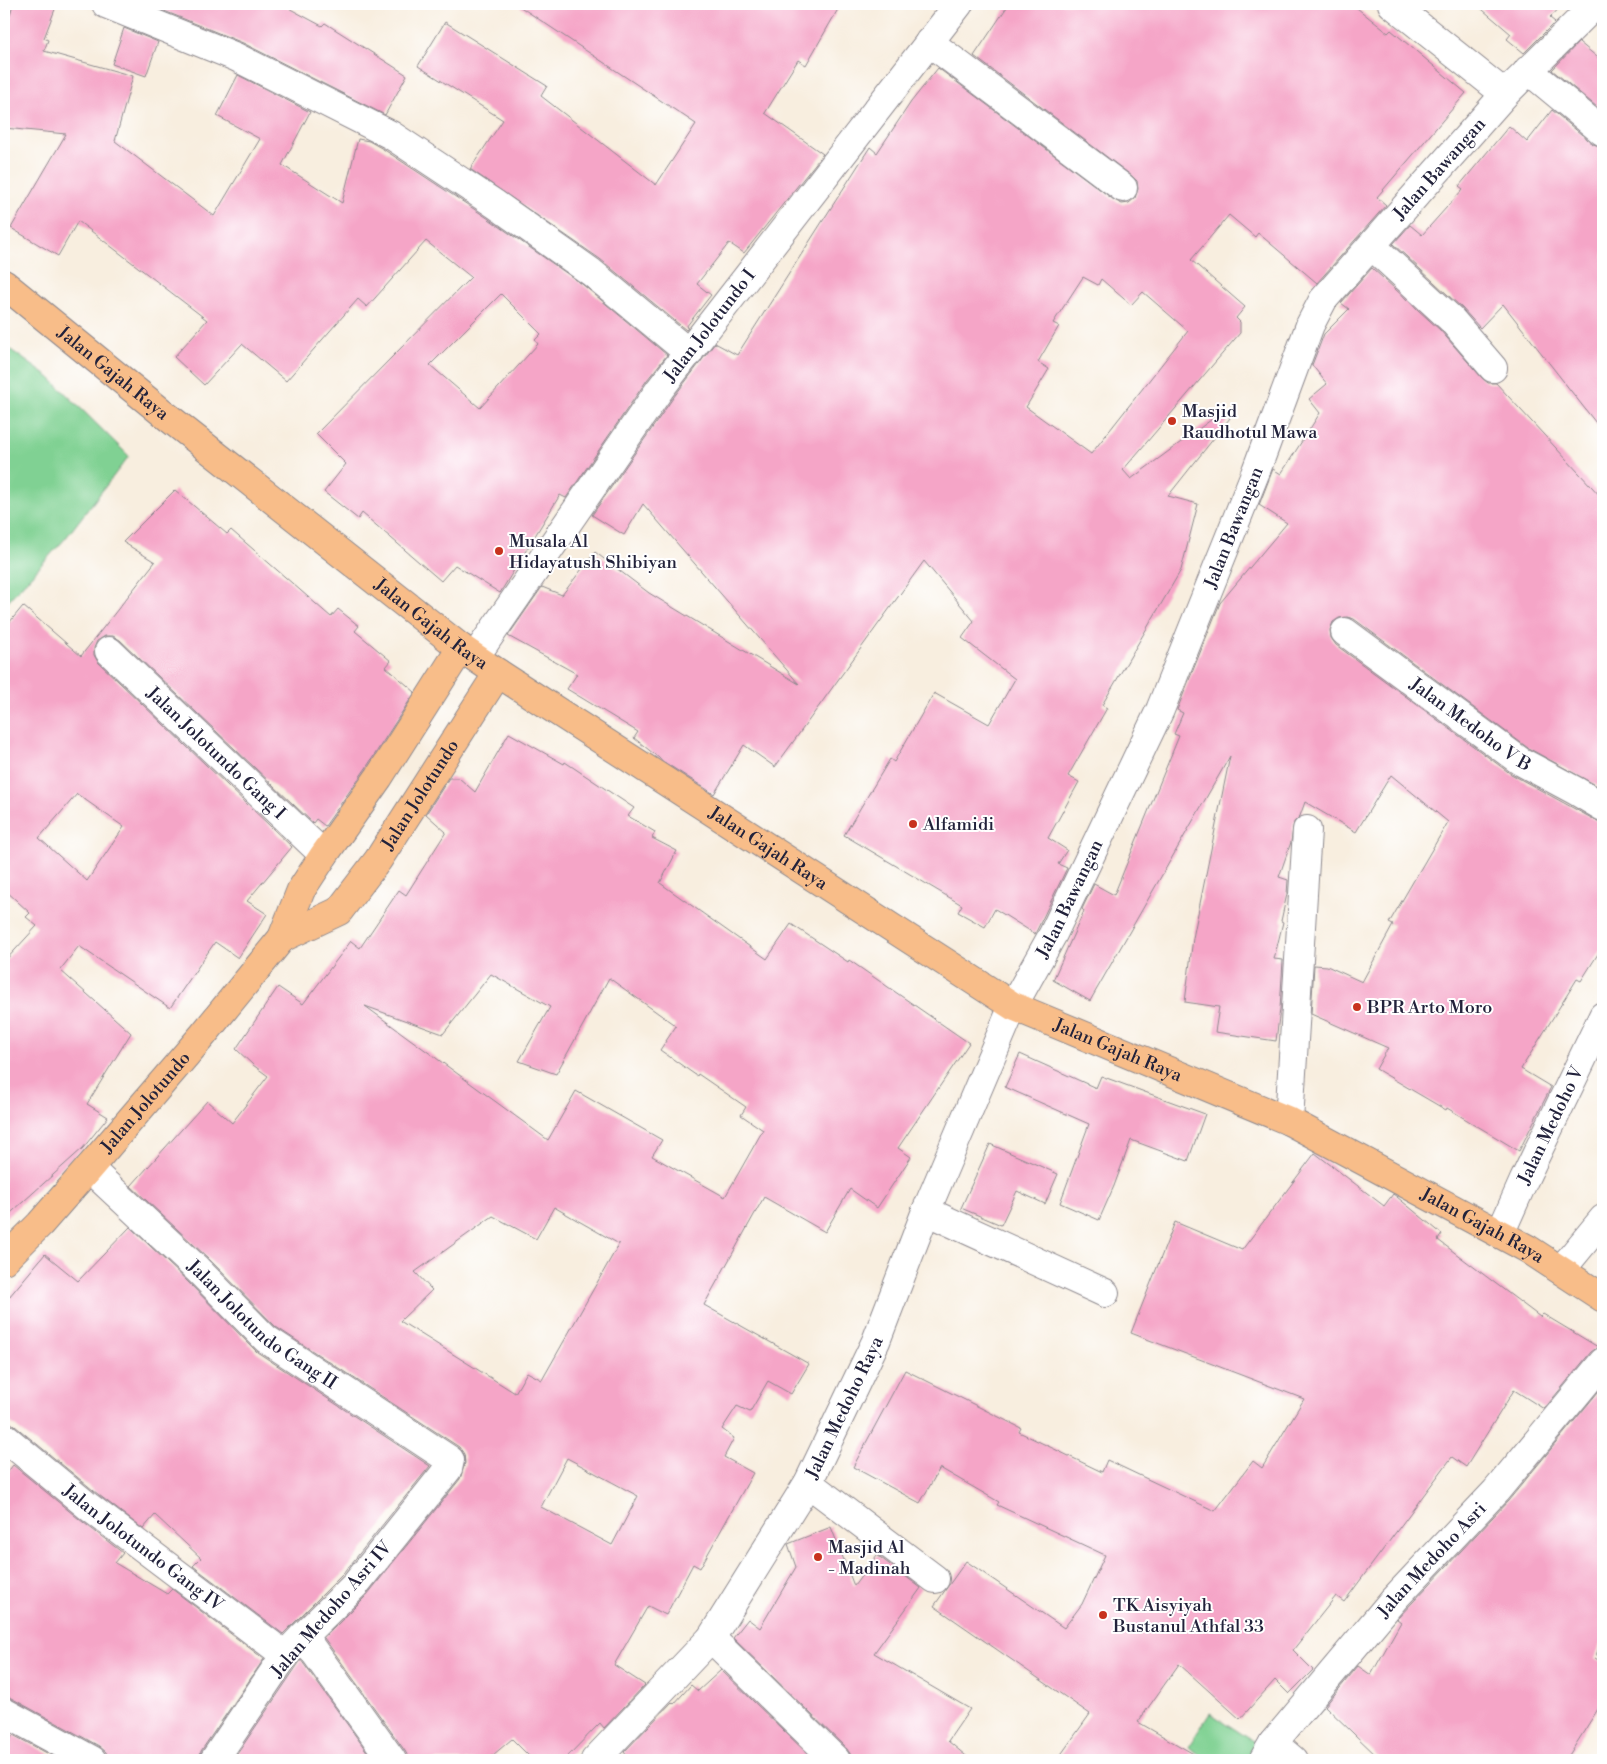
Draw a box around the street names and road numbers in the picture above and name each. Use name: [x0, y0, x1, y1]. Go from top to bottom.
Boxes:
street label: Jalan Bawangan: [1388, 113, 1491, 226]
street label: Jalan Jolotundo I: [658, 265, 761, 388]
street label: Jalan Gajah Raya: [52, 321, 174, 426]
street label: Jalan Bawangan: [1199, 463, 1269, 593]
street label: Jalan Gajah Raya: [369, 573, 493, 675]
street label: Jalan Medoho V B: [1404, 672, 1535, 777]
street label: Jalan Jolotundo Gang I: [141, 681, 291, 825]
street label: Jalan Jolotundo: [376, 735, 464, 855]
street label: Jalan Gajah Raya: [704, 801, 833, 896]
street label: Jalan Bawangan: [1031, 836, 1109, 963]
street label: Jalan Gajah Raya: [1049, 1013, 1186, 1088]
street label: Jalan Jolotundo: [95, 1047, 196, 1159]
street label: Jalan Medoho V: [1512, 1062, 1589, 1189]
street label: Jalan Gajah Raya: [1416, 1182, 1549, 1269]
street label: Jalan Jolotundo Gang II: [182, 1254, 341, 1395]
street label: Jalan Medoho Raya: [800, 1332, 889, 1484]
street label: Jalan Jolotundo Gang IV: [57, 1479, 228, 1617]
street label: Jalan Medoho Asri: [1372, 1498, 1491, 1623]
street label: Jalan Medoho Asri IV: [265, 1536, 397, 1683]

